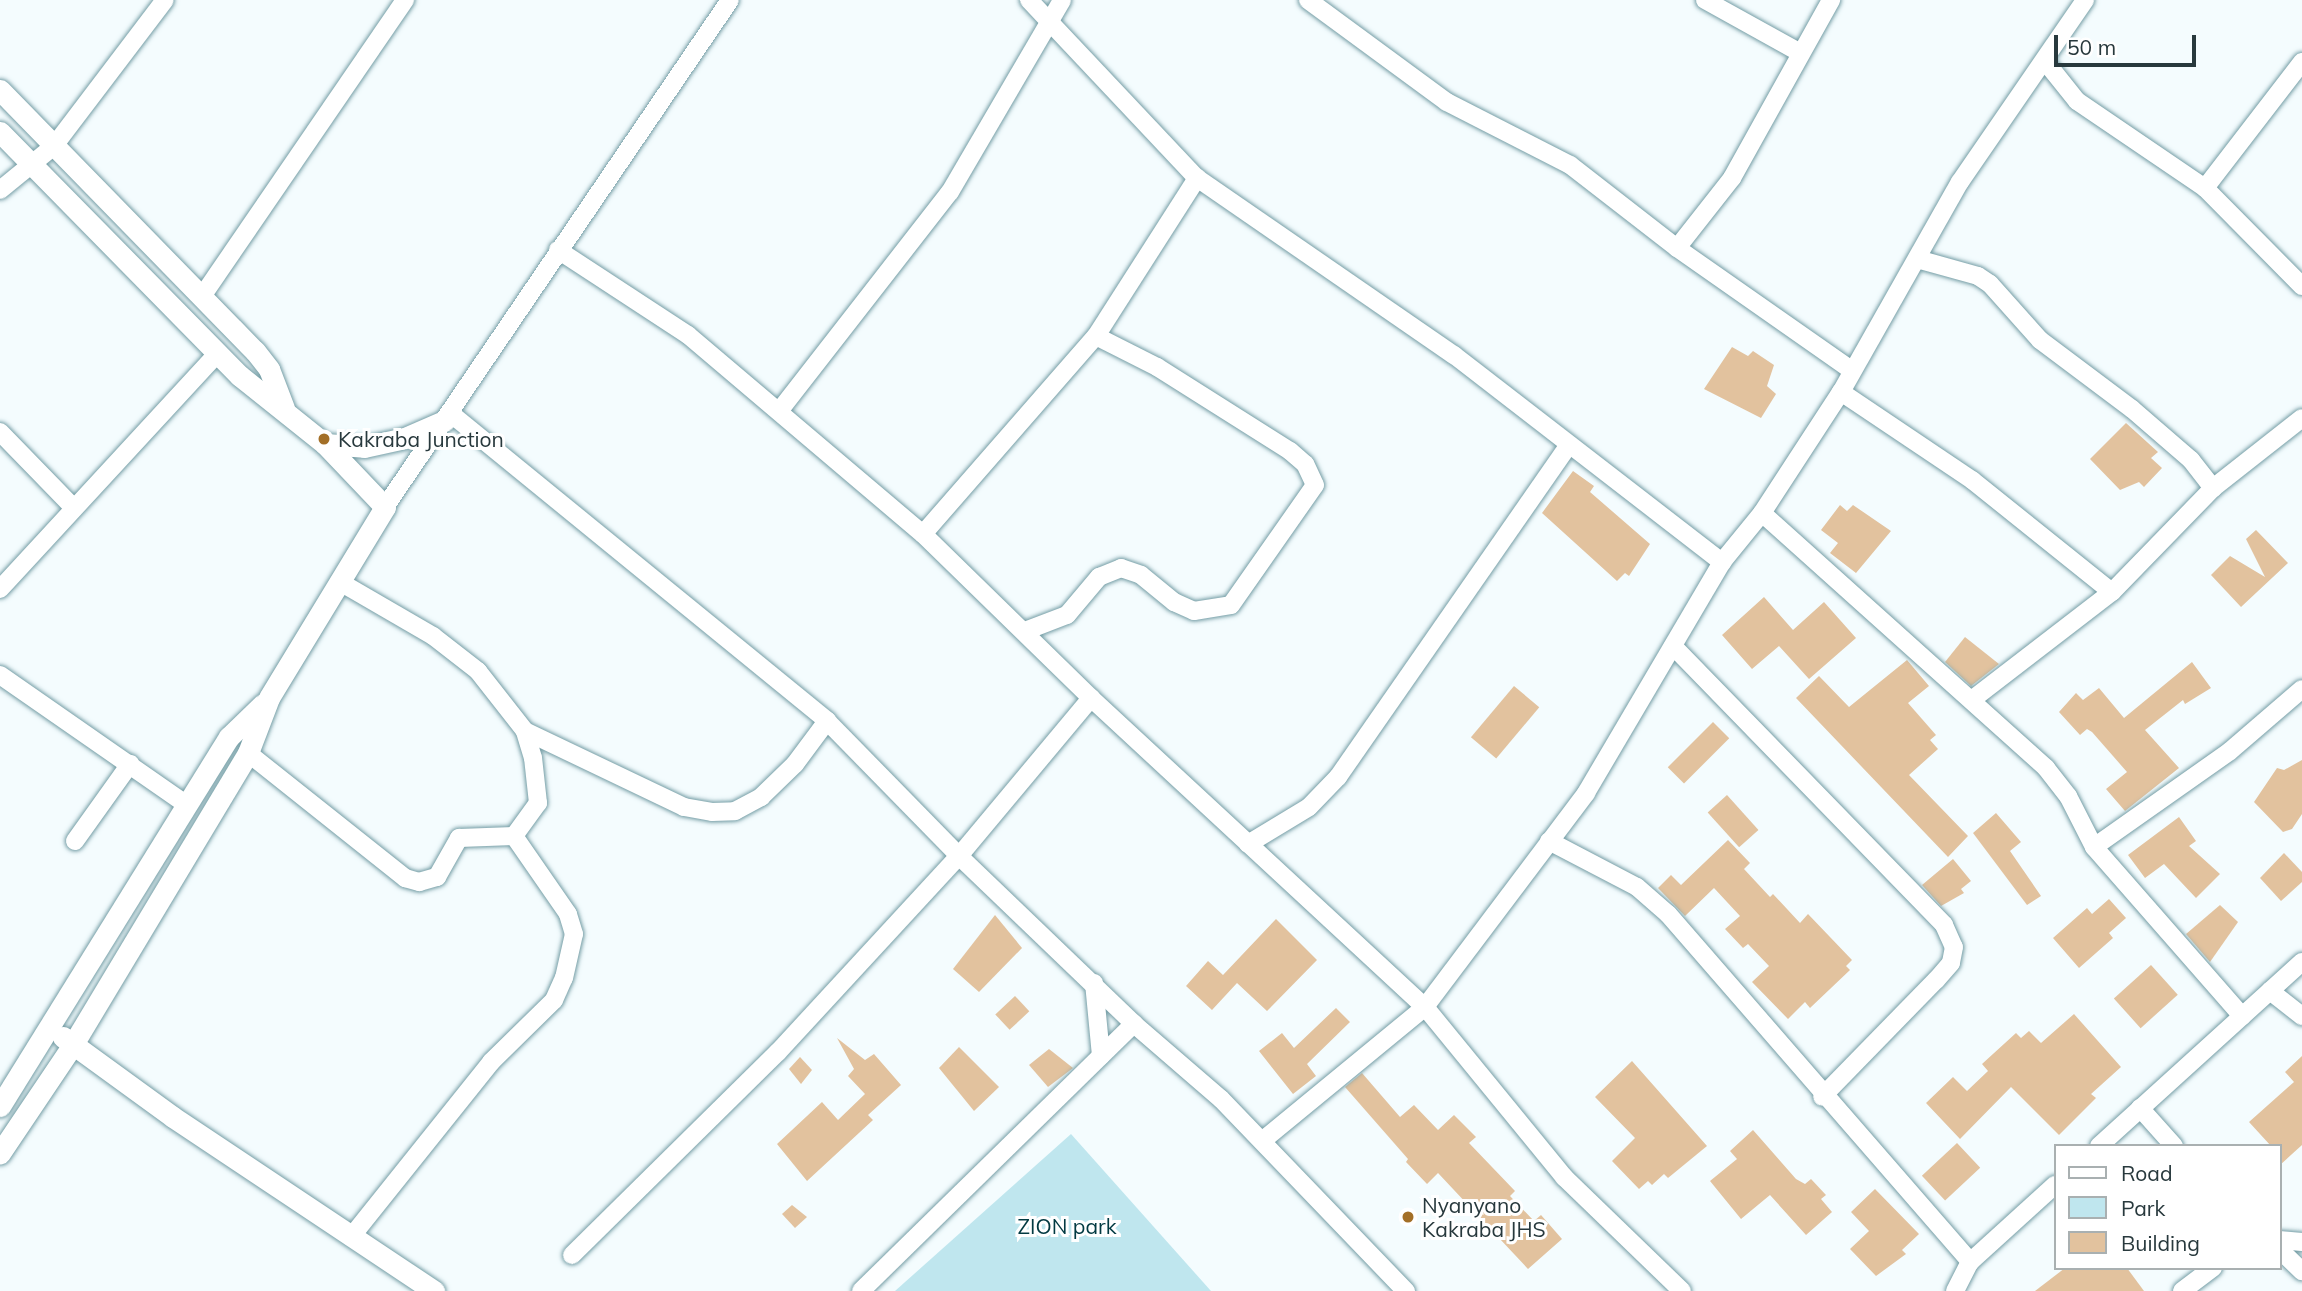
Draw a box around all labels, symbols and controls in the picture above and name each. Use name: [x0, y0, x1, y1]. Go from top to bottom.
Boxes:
scale bar: [2057, 21, 2199, 65]
text: 50 m: [2067, 34, 2116, 60]
place label: Kakraba Junction: [338, 426, 504, 452]
marker: Kakraba Junction: [316, 431, 332, 447]
legend: [2054, 1144, 2281, 1270]
text: Road: [2121, 1160, 2172, 1186]
place label: Nyanyano Kakraba JHS: [1422, 1192, 1546, 1242]
text: Park: [2121, 1195, 2165, 1221]
marker: Nyanyano Kakraba JHS: [1400, 1209, 1416, 1225]
park label: ZION park: [1018, 1213, 1116, 1239]
text: Building: [2121, 1230, 2200, 1256]

